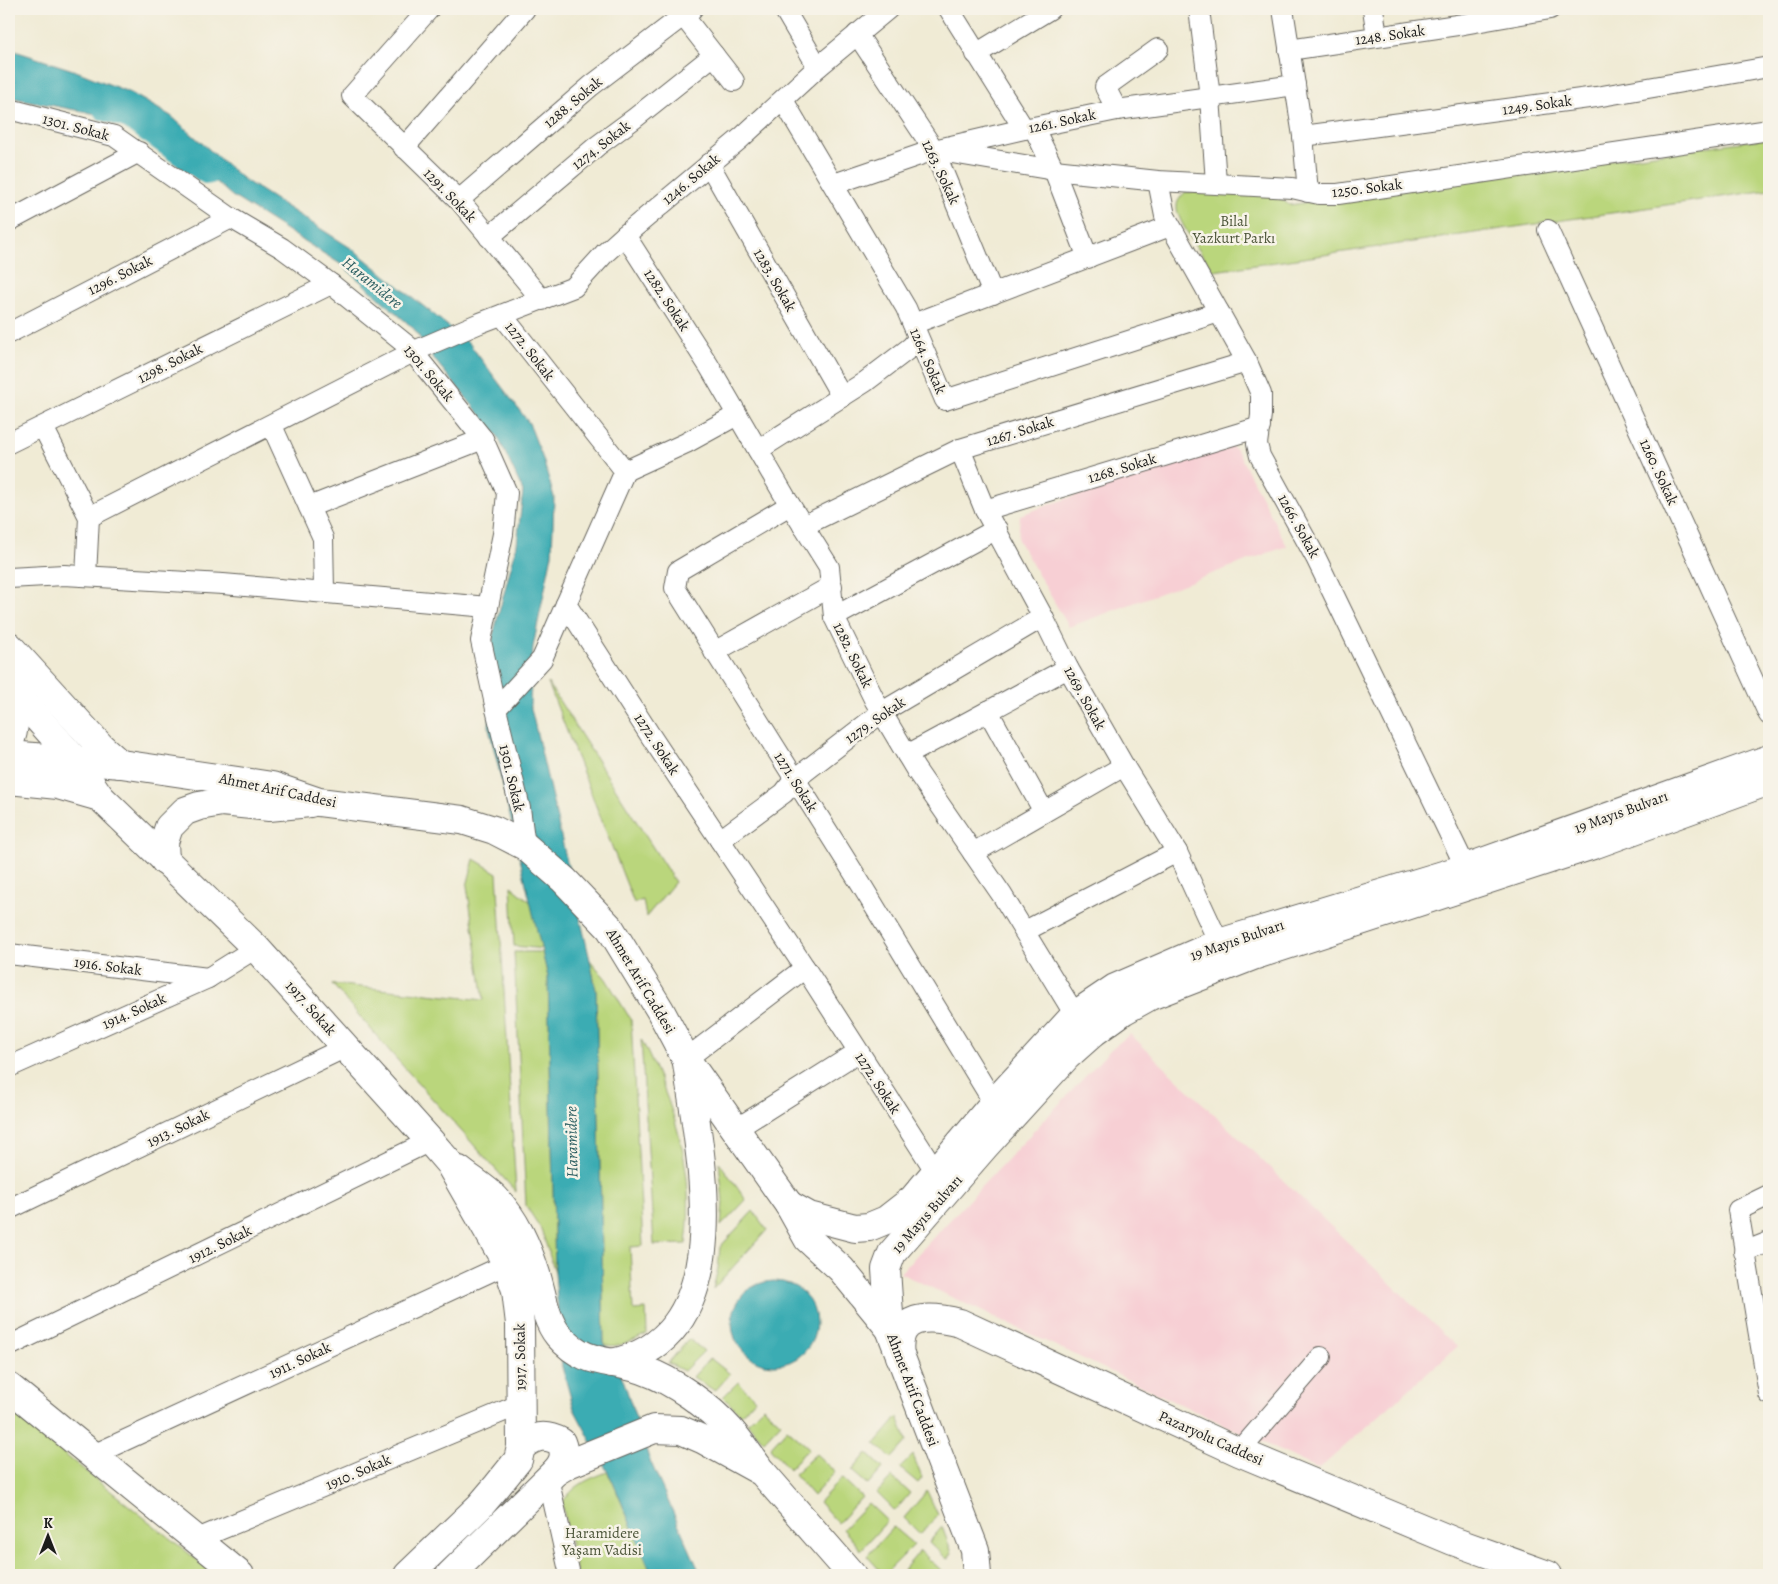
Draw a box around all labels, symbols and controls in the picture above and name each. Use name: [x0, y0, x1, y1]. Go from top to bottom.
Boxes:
street label: 1248. Sokak: [1354, 20, 1427, 50]
street label: 1288. Sokak: [539, 71, 607, 132]
street label: 1249. Sokak: [1501, 90, 1574, 120]
street label: 1261. Sokak: [1027, 104, 1098, 138]
street label: 1301. Sokak: [40, 108, 112, 146]
street label: 1274. Sokak: [568, 115, 635, 174]
street label: 1263. Sokak: [917, 136, 965, 208]
street label: 1246. Sokak: [658, 149, 725, 209]
street label: 1291. Sokak: [419, 164, 481, 227]
street label: 1250. Sokak: [1331, 174, 1404, 202]
park label: Bilal Yazkurt Parkı: [1192, 211, 1275, 248]
street label: 1283. Sokak: [749, 245, 801, 316]
street label: 1296. Sokak: [84, 250, 156, 300]
water label: Haramidere: [337, 252, 407, 314]
street label: 1282. Sokak: [639, 265, 695, 336]
street label: 1272. Sokak: [501, 317, 560, 385]
street label: 1264. Sokak: [905, 325, 951, 398]
street label: 1298. Sokak: [134, 338, 206, 388]
street label: 1301. Sokak: [399, 340, 459, 406]
street label: 1267. Sokak: [984, 411, 1057, 451]
street label: 1260. Sokak: [1635, 436, 1683, 509]
street label: 1268. Sokak: [1085, 448, 1159, 488]
street label: 1266. Sokak: [1273, 490, 1325, 562]
street label: 1282. Sokak: [829, 619, 878, 692]
street label: 1269. Sokak: [1059, 663, 1111, 734]
street label: 1279. Sokak: [841, 692, 910, 748]
street label: 1272. Sokak: [630, 709, 685, 779]
street label: 1301. Sokak: [495, 742, 530, 814]
street label: 1271. Sokak: [770, 748, 823, 816]
street label: Ahmet Arif Caddesi: [217, 768, 338, 812]
street label: 19 Mayıs Bulvarı: [1571, 786, 1671, 838]
street label: 19 Mayıs Bulvarı: [1187, 915, 1287, 965]
street label: Ahmet Arif Caddesi: [601, 924, 680, 1037]
street label: 1916. Sokak: [73, 952, 143, 980]
street label: 1917. Sokak: [281, 976, 341, 1040]
street label: 1914. Sokak: [99, 988, 170, 1034]
street label: 1272. Sokak: [851, 1048, 906, 1118]
street label: 1913. Sokak: [143, 1104, 213, 1152]
water label: Haramidere: [560, 1106, 584, 1178]
street label: 19 Mayıs Bulvarı: [887, 1170, 967, 1258]
street label: 1912. Sokak: [185, 1220, 256, 1268]
street label: 1917. Sokak: [509, 1323, 531, 1391]
street label: Ahmet Arif Caddesi: [882, 1330, 944, 1449]
street label: 1911. Sokak: [266, 1337, 335, 1383]
street label: Pazaryolu Caddesi: [1155, 1406, 1267, 1470]
street label: 1910. Sokak: [322, 1449, 394, 1495]
north arrow: [22, 1512, 72, 1562]
text: K: [43, 1514, 53, 1533]
park label: Haramidere Yaşam Vadisi: [561, 1523, 642, 1560]

